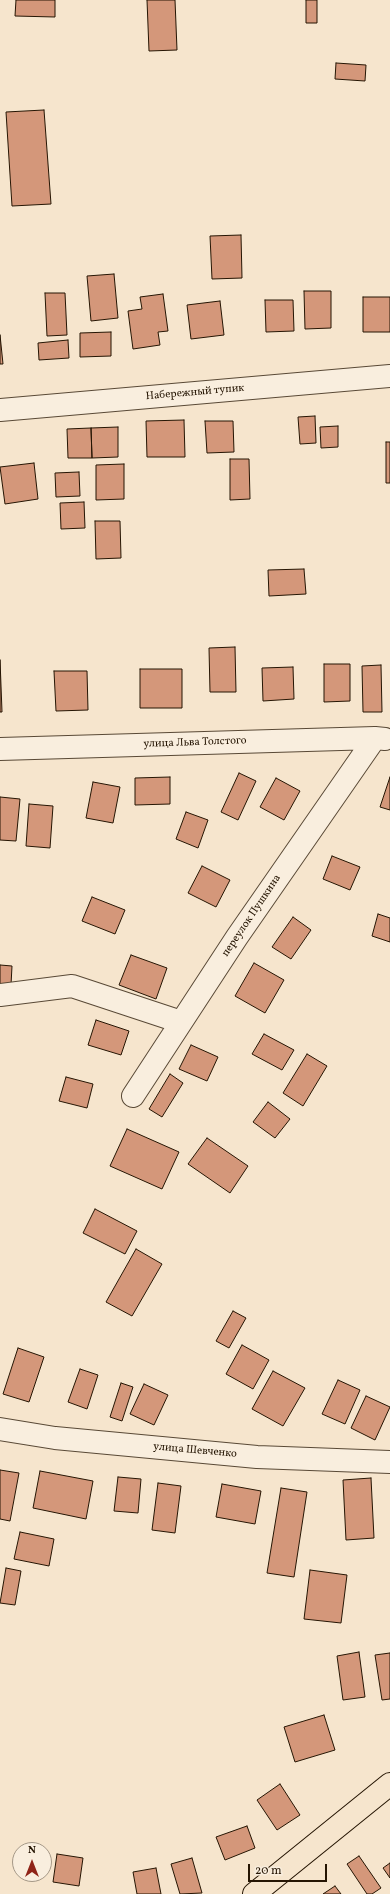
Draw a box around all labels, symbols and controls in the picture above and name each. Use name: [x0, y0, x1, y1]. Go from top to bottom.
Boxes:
street label: Набережный тупик: [145, 382, 245, 404]
street label: улица Льва Толстого: [143, 735, 247, 751]
street label: переулок Пушкина: [220, 872, 284, 960]
street label: улица Шевченко: [153, 1441, 237, 1461]
north arrow: [12, 1842, 52, 1882]
text: N: [28, 1843, 36, 1858]
scale bar: [250, 1856, 329, 1882]
text: 20 m: [255, 1863, 282, 1879]

